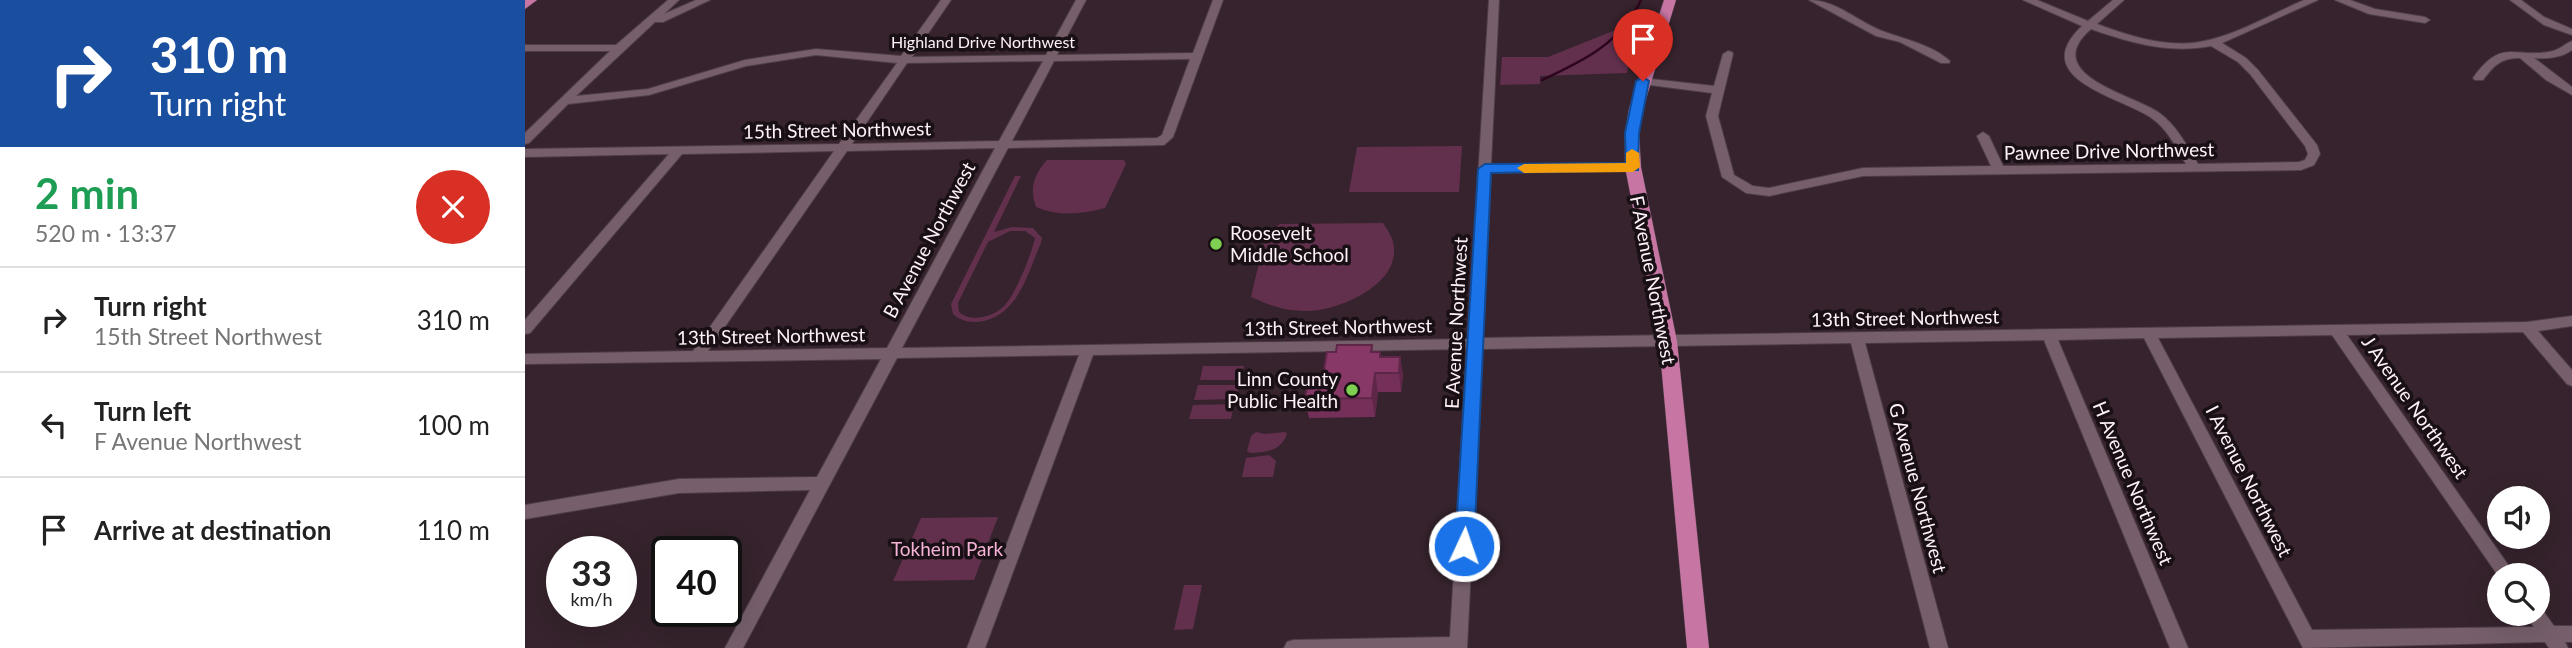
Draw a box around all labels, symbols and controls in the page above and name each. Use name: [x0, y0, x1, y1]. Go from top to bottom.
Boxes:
pin: [1613, 9, 1673, 81]
icon: arrive: [1624, 20, 1662, 58]
text: 310 m: [150, 25, 288, 83]
icon: right: [35, 28, 126, 119]
street label: Highland Drive Northwest: [891, 32, 1075, 51]
text: Turn right: [150, 84, 286, 123]
street label: 15th Street Northwest: [743, 116, 932, 143]
street label: Pawnee Drive Northwest: [2004, 137, 2214, 164]
street label: B Avenue Northwest: [878, 158, 980, 322]
text: 2 min: [35, 168, 139, 218]
button: close: [416, 170, 490, 244]
street label: F Avenue Northwest: [1626, 194, 1681, 366]
text: 520 m · 13:37: [35, 219, 177, 247]
place label: Roosevelt Middle School: [1230, 221, 1349, 266]
marker: Roosevelt Middle School: [1208, 236, 1224, 252]
street label: E Avenue Northwest: [1440, 236, 1471, 410]
text: Turn right: [94, 290, 207, 322]
icon: right: [35, 301, 73, 339]
text: 310 m: [417, 304, 490, 336]
street label: 13th Street Northwest: [1811, 304, 2000, 331]
street label: 13th Street Northwest: [1244, 313, 1433, 340]
text: 15th Street Northwest: [94, 322, 322, 350]
street label: 13th Street Northwest: [677, 322, 866, 349]
street label: J Avenue Northwest: [2357, 331, 2473, 483]
place label: Linn County Public Health: [1227, 367, 1338, 412]
marker: Linn County Public Health: [1344, 382, 1360, 398]
text: Turn left: [94, 395, 191, 427]
street label: H Avenue Northwest: [2089, 397, 2178, 568]
street label: G Avenue Northwest: [1885, 400, 1952, 576]
street label: I Avenue Northwest: [2201, 401, 2298, 560]
icon: left: [35, 406, 73, 444]
text: 100 m: [417, 409, 490, 441]
text: F Avenue Northwest: [94, 427, 302, 455]
map controls: [2487, 486, 2550, 626]
button: sound: [2487, 486, 2550, 549]
position arrow: [1427, 509, 1501, 583]
icon: arrive: [35, 511, 73, 549]
text: Arrive at destination: [94, 514, 331, 546]
text: 110 m: [417, 514, 490, 546]
speed limit sign: 40: [651, 536, 742, 627]
park label: Tokheim Park: [891, 537, 1003, 560]
text: 33: [571, 551, 612, 593]
button: search: [2487, 563, 2550, 626]
text: km/h: [570, 588, 613, 610]

